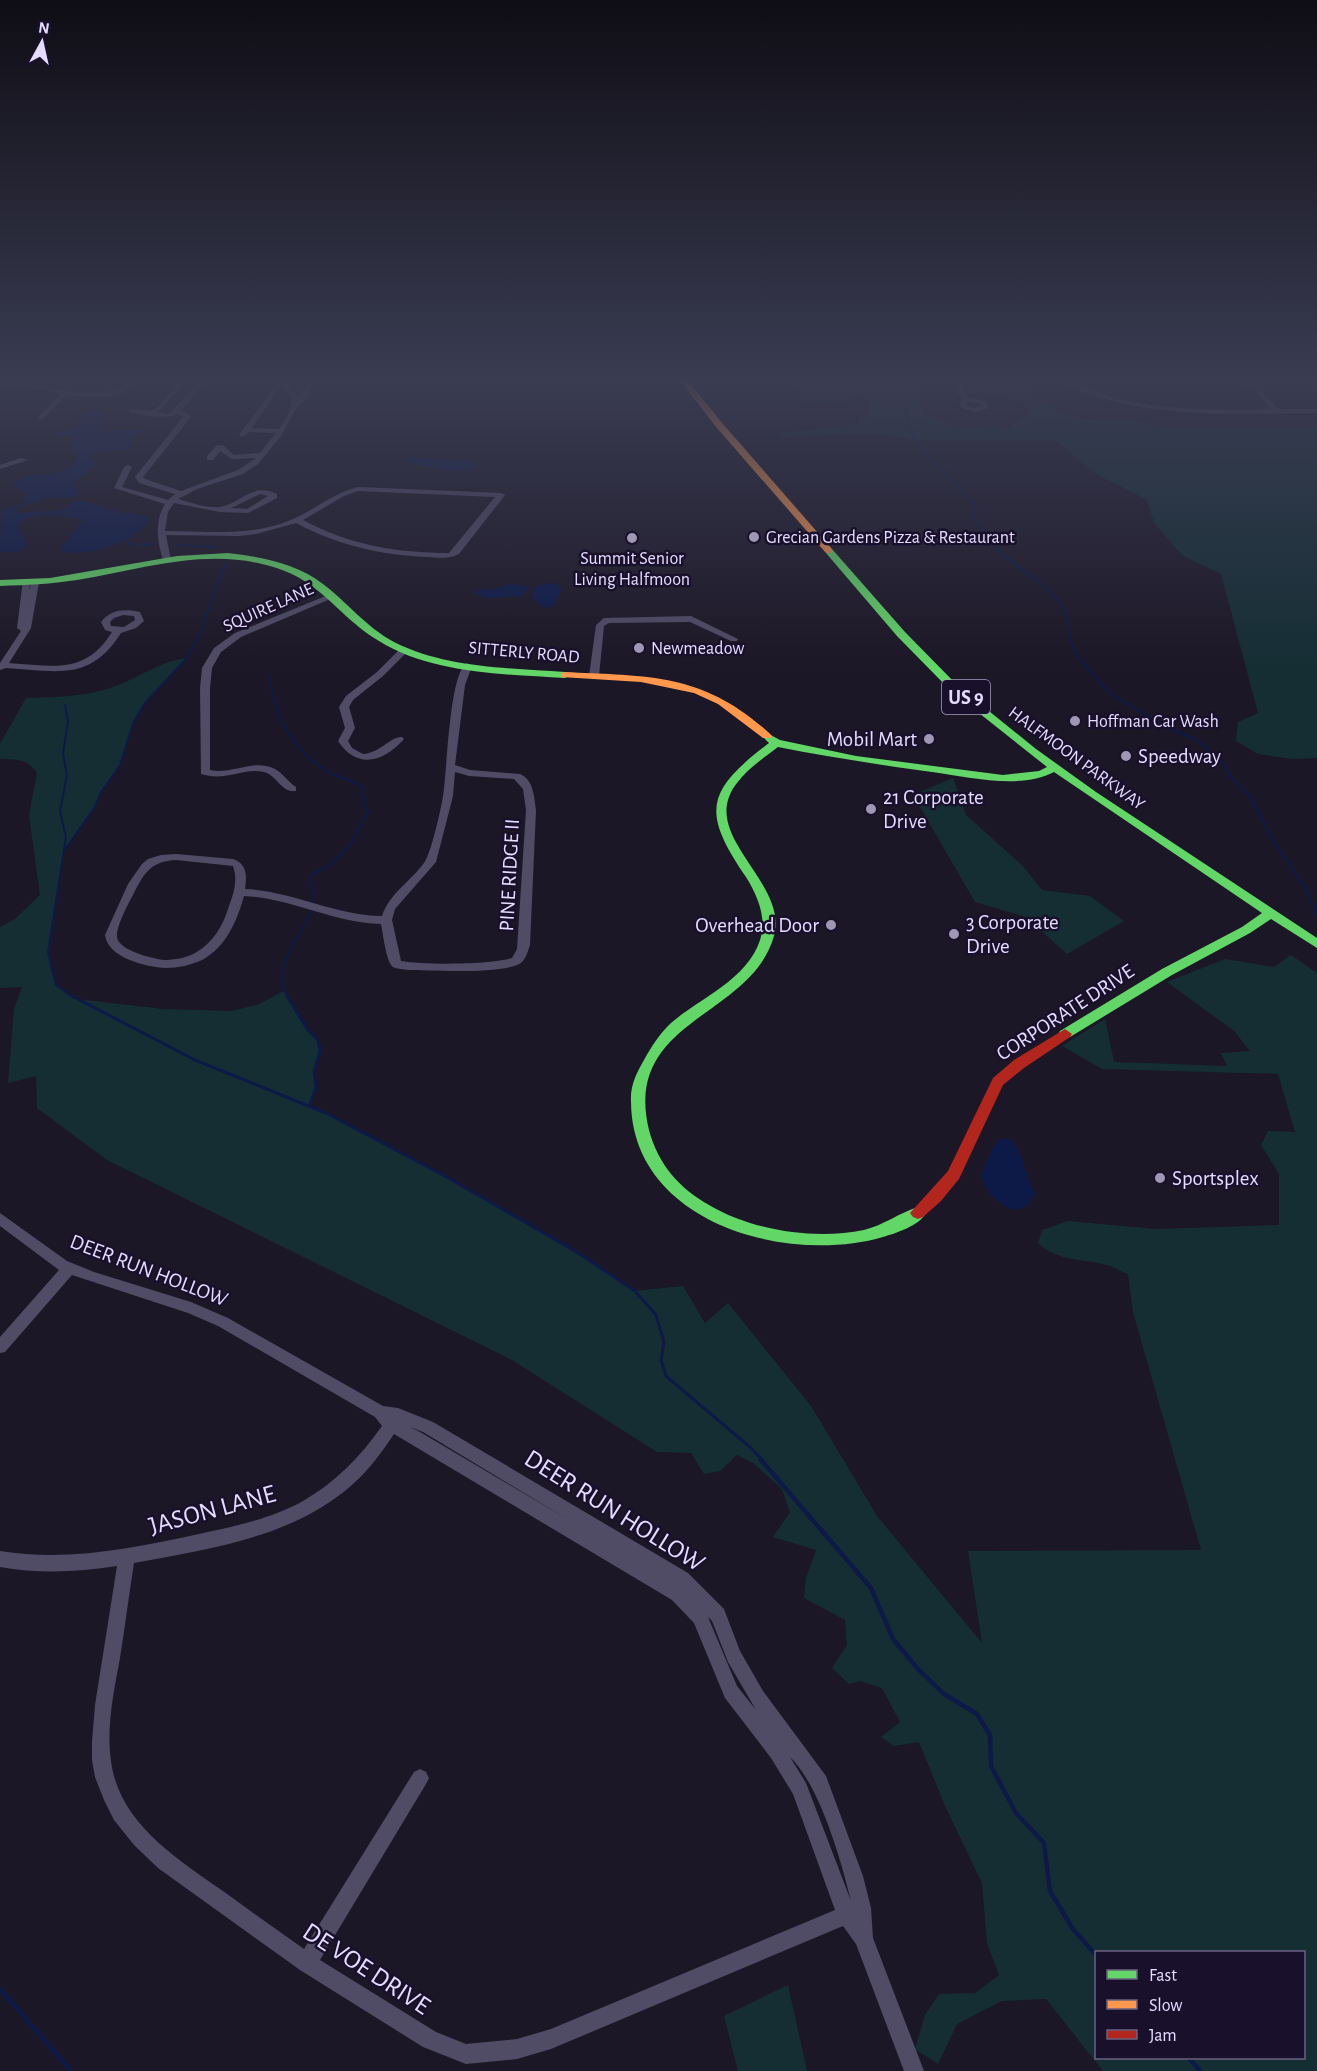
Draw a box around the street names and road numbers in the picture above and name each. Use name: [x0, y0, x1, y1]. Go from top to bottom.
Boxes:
street label: SQUIRE LANE: [221, 580, 316, 636]
street label: SITTERLY ROAD: [468, 639, 580, 667]
road number: US 9: [942, 680, 990, 714]
street label: HALFMOON PARKWAY: [1005, 703, 1148, 814]
street label: PINE RIDGE II: [496, 818, 523, 932]
street label: CORPORATE DRIVE: [993, 960, 1138, 1065]
street label: DEER RUN HOLLOW: [67, 1231, 231, 1310]
street label: DEER RUN HOLLOW: [520, 1445, 710, 1577]
street label: JASON LANE: [146, 1481, 278, 1539]
street label: DE VOE DRIVE: [298, 1918, 435, 2020]

